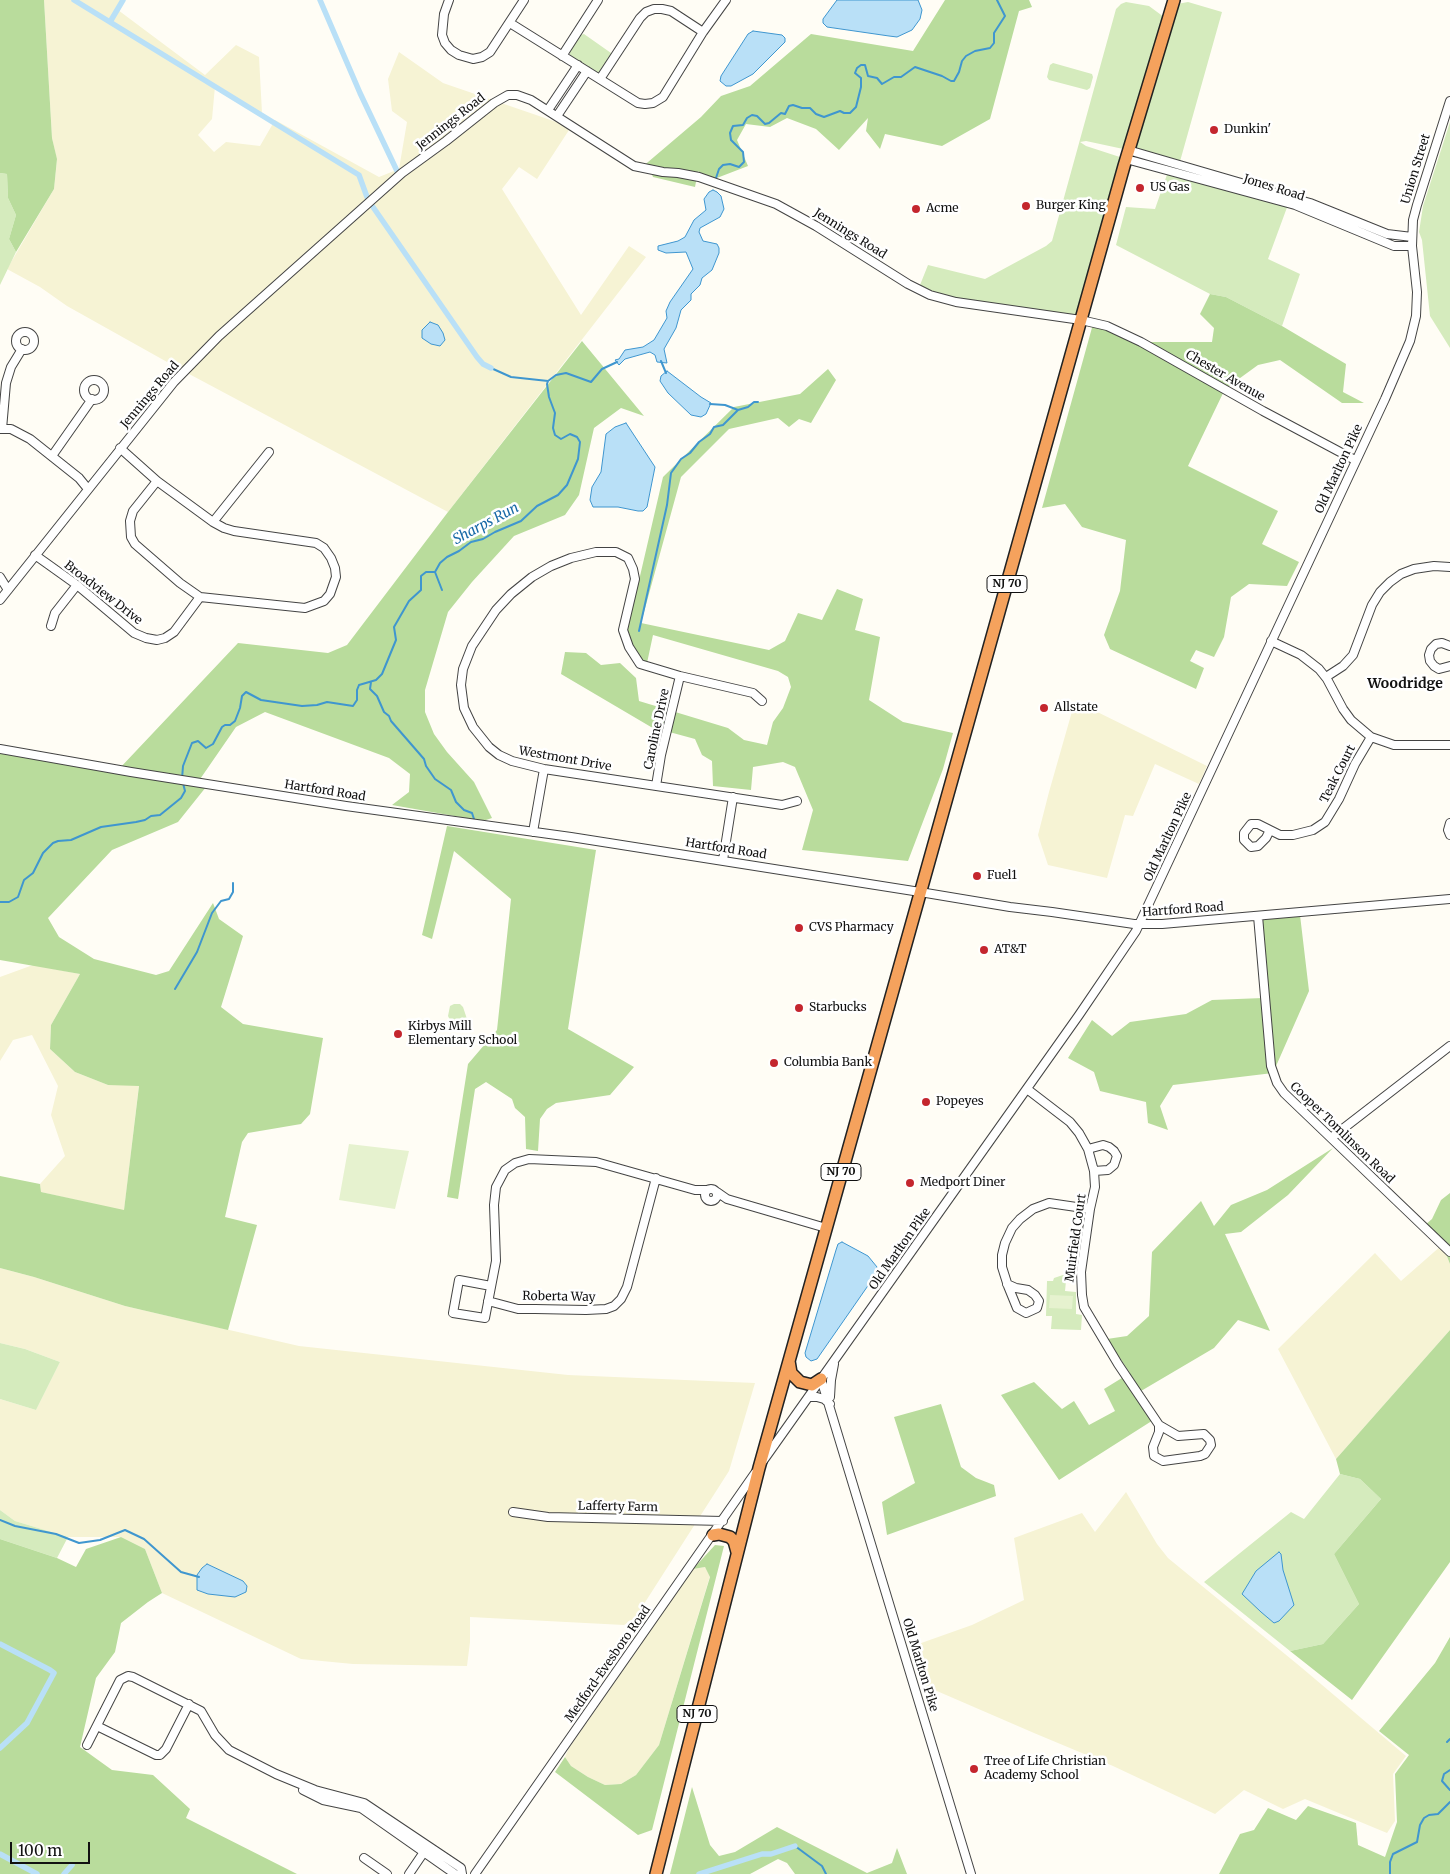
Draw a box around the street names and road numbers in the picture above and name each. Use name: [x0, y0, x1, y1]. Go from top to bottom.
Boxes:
street label: Jennings Road: [414, 91, 488, 153]
street label: Union Street: [1399, 132, 1433, 206]
street label: Jones Road: [1242, 172, 1306, 204]
street label: Jennings Road: [811, 206, 889, 262]
street label: Chester Avenue: [1183, 348, 1267, 404]
street label: Jennings Road: [118, 359, 182, 431]
street label: Old Marlton Pike: [1312, 422, 1366, 516]
street label: Broadview Drive: [61, 558, 145, 628]
road number: NJ 70: [987, 576, 1027, 592]
street label: Caroline Drive: [641, 687, 673, 771]
street label: Teak Court: [1317, 743, 1359, 805]
street label: Westmont Drive: [518, 744, 612, 774]
street label: Hartford Road: [283, 777, 367, 805]
street label: Old Marlton Pike: [1141, 790, 1195, 884]
street label: Hartford Road: [684, 835, 768, 863]
street label: Hartford Road: [1142, 900, 1224, 920]
street label: Cooper Tomlinson Road: [1287, 1079, 1397, 1187]
road number: NJ 70: [821, 1164, 861, 1180]
street label: Muirfield Court: [1063, 1193, 1089, 1283]
street label: Old Marlton Pike: [866, 1205, 934, 1293]
street label: Roberta Way: [522, 1289, 596, 1305]
street label: Lafferty Farm: [578, 1499, 658, 1515]
street label: Medford-Evesboro Road: [562, 1603, 654, 1725]
street label: Old Marlton Pike: [899, 1617, 941, 1713]
road number: NJ 70: [677, 1706, 717, 1722]

